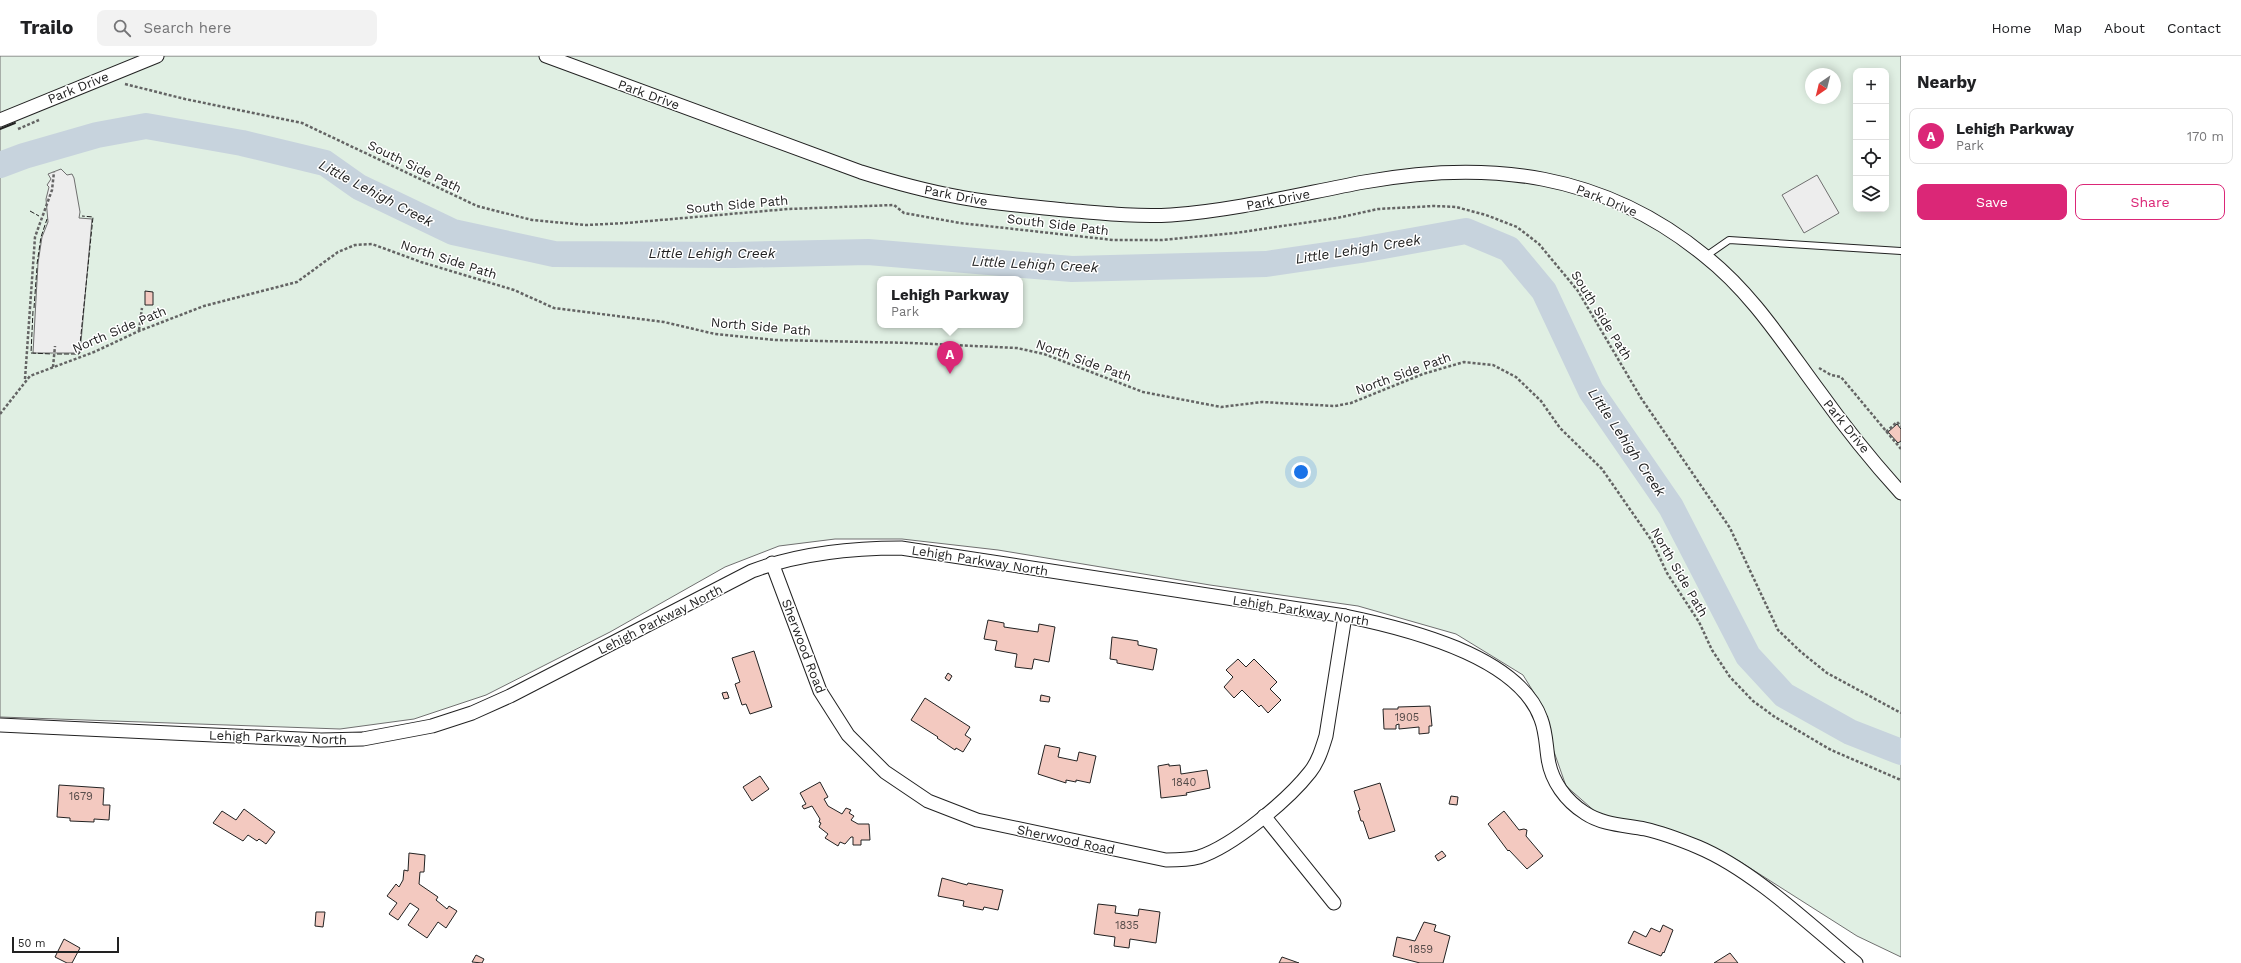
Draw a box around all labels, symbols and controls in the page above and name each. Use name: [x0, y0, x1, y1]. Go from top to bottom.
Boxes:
search box: [97, 10, 377, 46]
text: Trailo: [20, 16, 73, 39]
icon: search: [111, 17, 133, 39]
text: Search here: [143, 19, 231, 37]
text: Home: [1991, 20, 2031, 36]
text: Map: [2053, 20, 2082, 36]
text: About: [2104, 20, 2145, 36]
text: Contact: [2167, 20, 2221, 36]
street label: Park Drive: [45, 68, 111, 106]
north arrow: [1805, 68, 1841, 104]
map controls: [1853, 68, 1889, 212]
button: +: [1853, 68, 1889, 104]
text: Nearby: [1917, 72, 1976, 92]
street label: Park Drive: [616, 76, 682, 113]
button: −: [1853, 104, 1889, 140]
text: Lehigh Parkway: [1956, 120, 2074, 138]
text: A: [1927, 129, 1935, 144]
text: 170 m: [2187, 129, 2224, 144]
street label: South Side Path: [365, 137, 464, 196]
text: Park: [1956, 138, 1984, 153]
button: locate: [1853, 140, 1889, 176]
water label: Little Lehigh Creek: [316, 156, 436, 230]
button: layers: [1853, 176, 1889, 212]
street label: Park Drive: [1574, 181, 1640, 219]
street label: Park Drive: [923, 182, 989, 209]
button: Save: [1917, 184, 2067, 220]
button: Share: [2075, 184, 2225, 220]
street label: Park Drive: [1245, 186, 1311, 213]
street label: South Side Path: [685, 193, 789, 216]
street label: South Side Path: [1006, 211, 1110, 238]
water label: Little Lehigh Creek: [1294, 231, 1422, 267]
street label: North Side Path: [399, 237, 499, 282]
water label: Little Lehigh Creek: [649, 245, 776, 261]
water label: Little Lehigh Creek: [971, 253, 1099, 275]
street label: South Side Path: [1568, 268, 1635, 363]
popup: [877, 276, 1023, 328]
text: Lehigh Parkway: [891, 286, 1009, 304]
street label: North Side Path: [70, 303, 168, 356]
text: Park: [891, 304, 919, 319]
street label: North Side Path: [710, 315, 812, 338]
street label: North Side Path: [1034, 336, 1134, 385]
pin: A: [937, 341, 963, 374]
street label: North Side Path: [1353, 349, 1453, 398]
water label: Little Lehigh Creek: [1585, 385, 1669, 499]
street label: Park Drive: [1821, 397, 1873, 456]
your location: [1291, 462, 1311, 482]
street label: North Side Path: [1648, 525, 1711, 619]
street label: Lehigh Parkway North: [911, 542, 1049, 579]
street label: Lehigh Parkway North: [595, 581, 725, 657]
street label: Lehigh Parkway North: [1232, 592, 1370, 629]
street label: Sherwood Road: [779, 597, 828, 695]
house number: 1905: [1395, 711, 1419, 724]
street label: Lehigh Parkway North: [209, 728, 347, 747]
house number: 1840: [1172, 776, 1196, 789]
house number: 1679: [69, 790, 93, 803]
street label: Sherwood Road: [1016, 822, 1116, 857]
house number: 1835: [1115, 919, 1139, 932]
scale bar: [12, 935, 119, 954]
text: 50 m: [18, 937, 45, 950]
house number: 1859: [1409, 943, 1433, 956]

